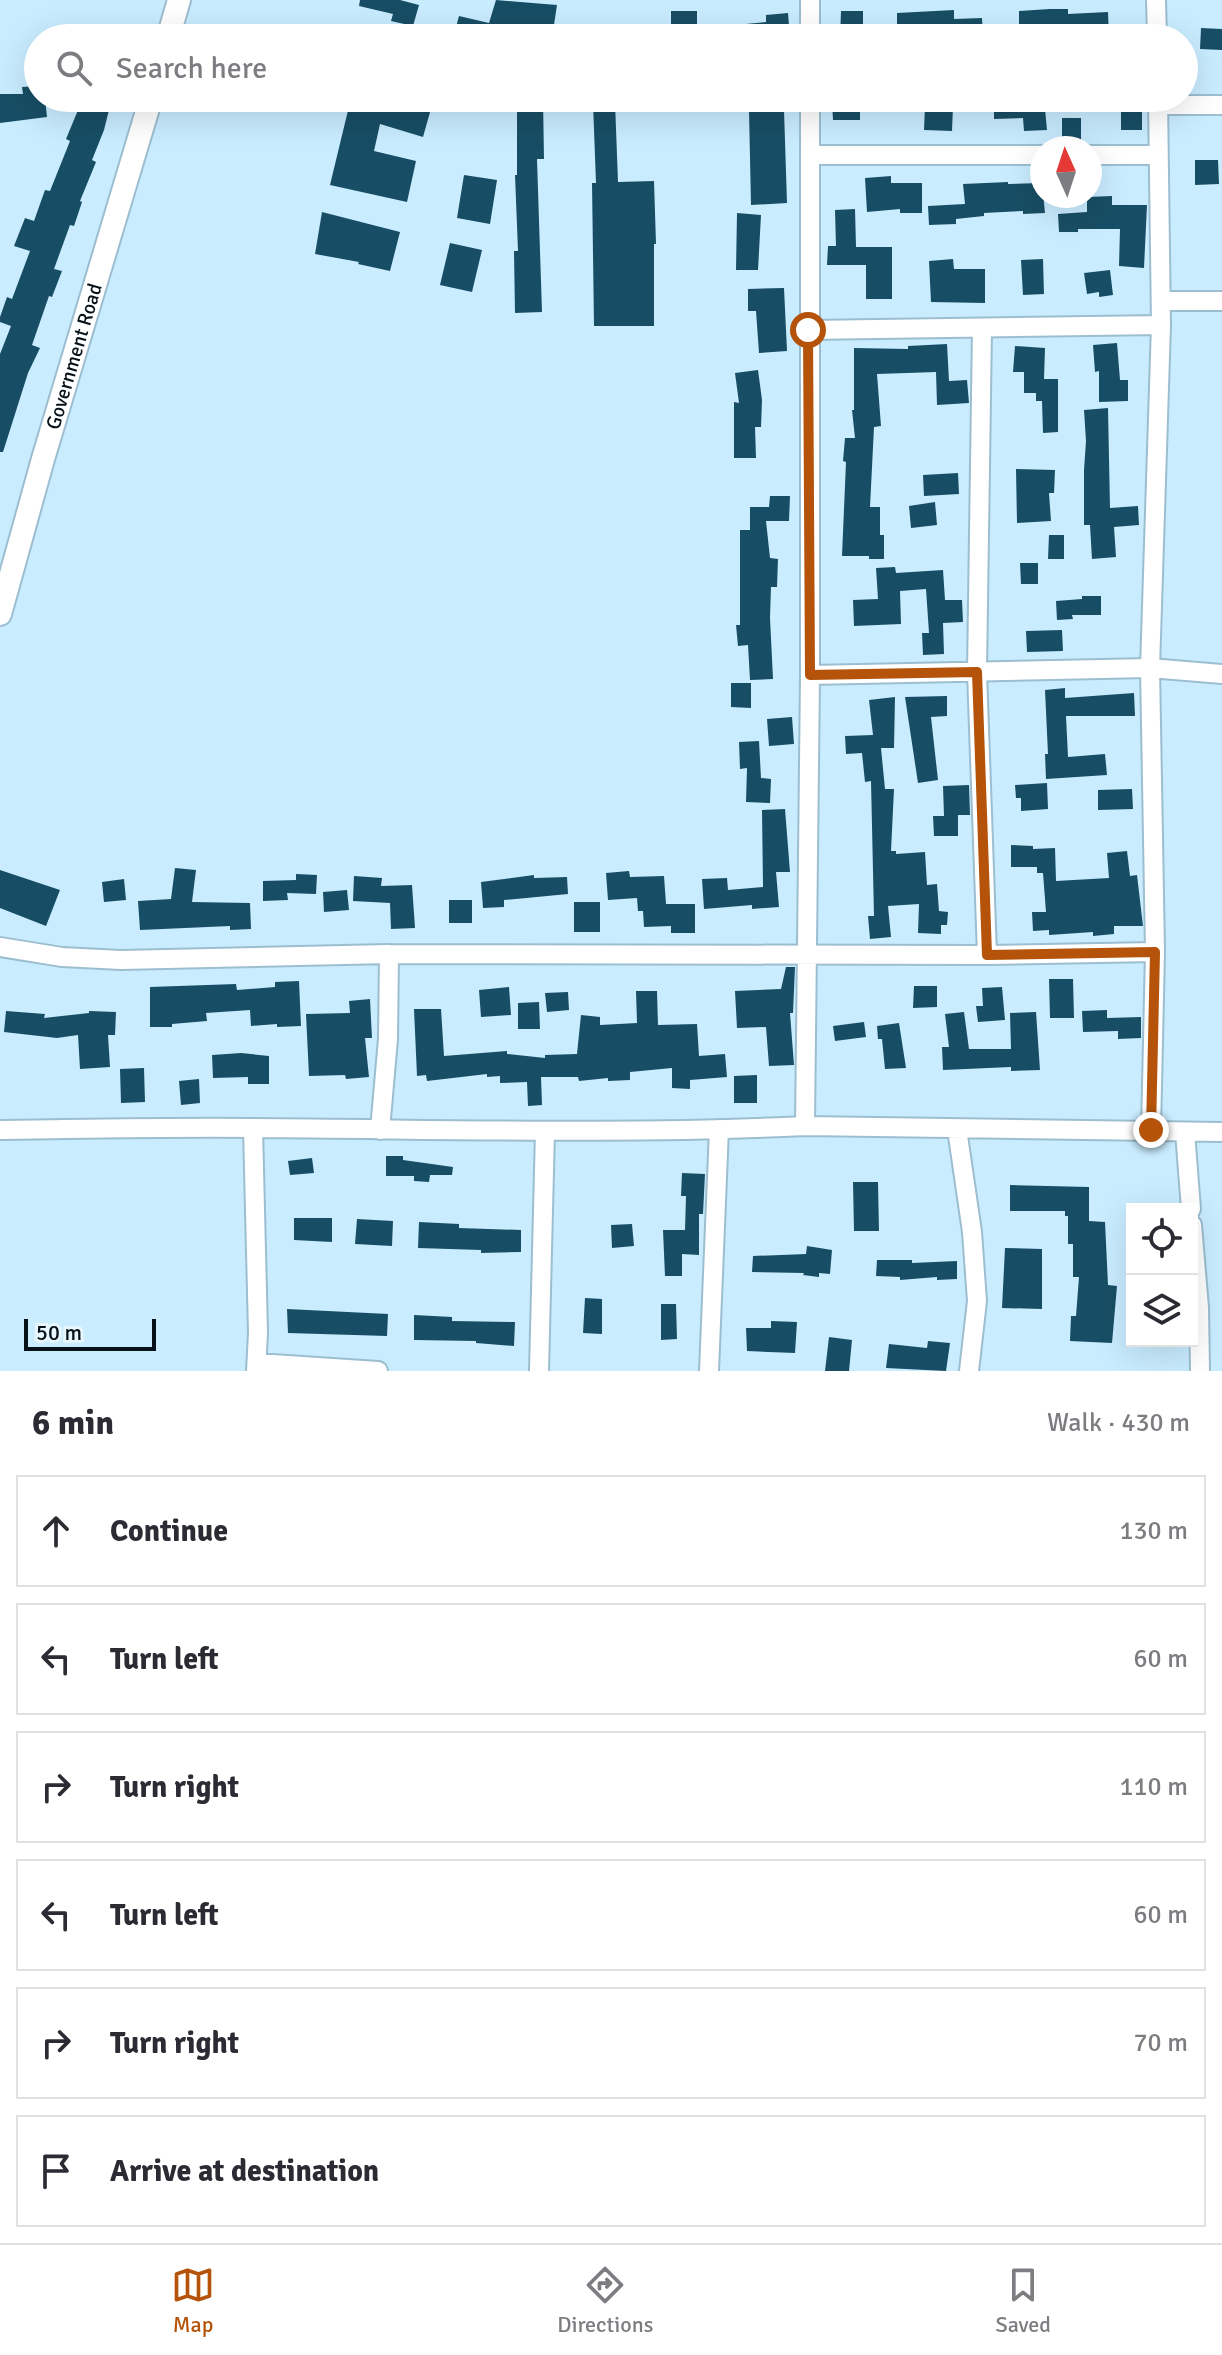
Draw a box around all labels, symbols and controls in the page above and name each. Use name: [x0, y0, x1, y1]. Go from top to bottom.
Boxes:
search box: [24, 24, 1198, 112]
icon: search: [52, 46, 96, 90]
text: Search here: [116, 50, 267, 87]
north arrow: [1030, 136, 1102, 208]
street label: Government Road: [40, 280, 107, 432]
route start: [790, 312, 826, 348]
route end: [1133, 1112, 1169, 1148]
map controls: [1126, 1203, 1198, 1347]
button: locate: [1126, 1203, 1198, 1275]
button: layers: [1126, 1275, 1198, 1347]
scale bar: [24, 1315, 156, 1351]
text: 50 m: [36, 1319, 82, 1346]
text: 6 min: [32, 1402, 114, 1444]
text: Walk · 430 m: [1047, 1407, 1190, 1439]
icon: ahead: [34, 1509, 78, 1553]
text: Continue: [110, 1513, 228, 1550]
text: 130 m: [1119, 1515, 1188, 1547]
icon: left: [34, 1637, 78, 1681]
text: Turn left: [110, 1641, 219, 1678]
text: 60 m: [1133, 1643, 1188, 1675]
icon: right: [34, 1765, 78, 1809]
text: Turn right: [110, 1769, 239, 1806]
text: 110 m: [1119, 1771, 1188, 1803]
icon: left: [34, 1893, 78, 1937]
text: Turn left: [110, 1897, 219, 1934]
text: 60 m: [1133, 1899, 1188, 1931]
icon: right: [34, 2021, 78, 2065]
text: Turn right: [110, 2025, 239, 2062]
text: 70 m: [1133, 2027, 1188, 2059]
icon: arrive: [34, 2149, 78, 2193]
text: Arrive at destination: [110, 2153, 379, 2190]
tab: Map: [171, 2263, 215, 2338]
tab: Directions: [557, 2263, 653, 2338]
tab: Saved: [996, 2263, 1051, 2338]

